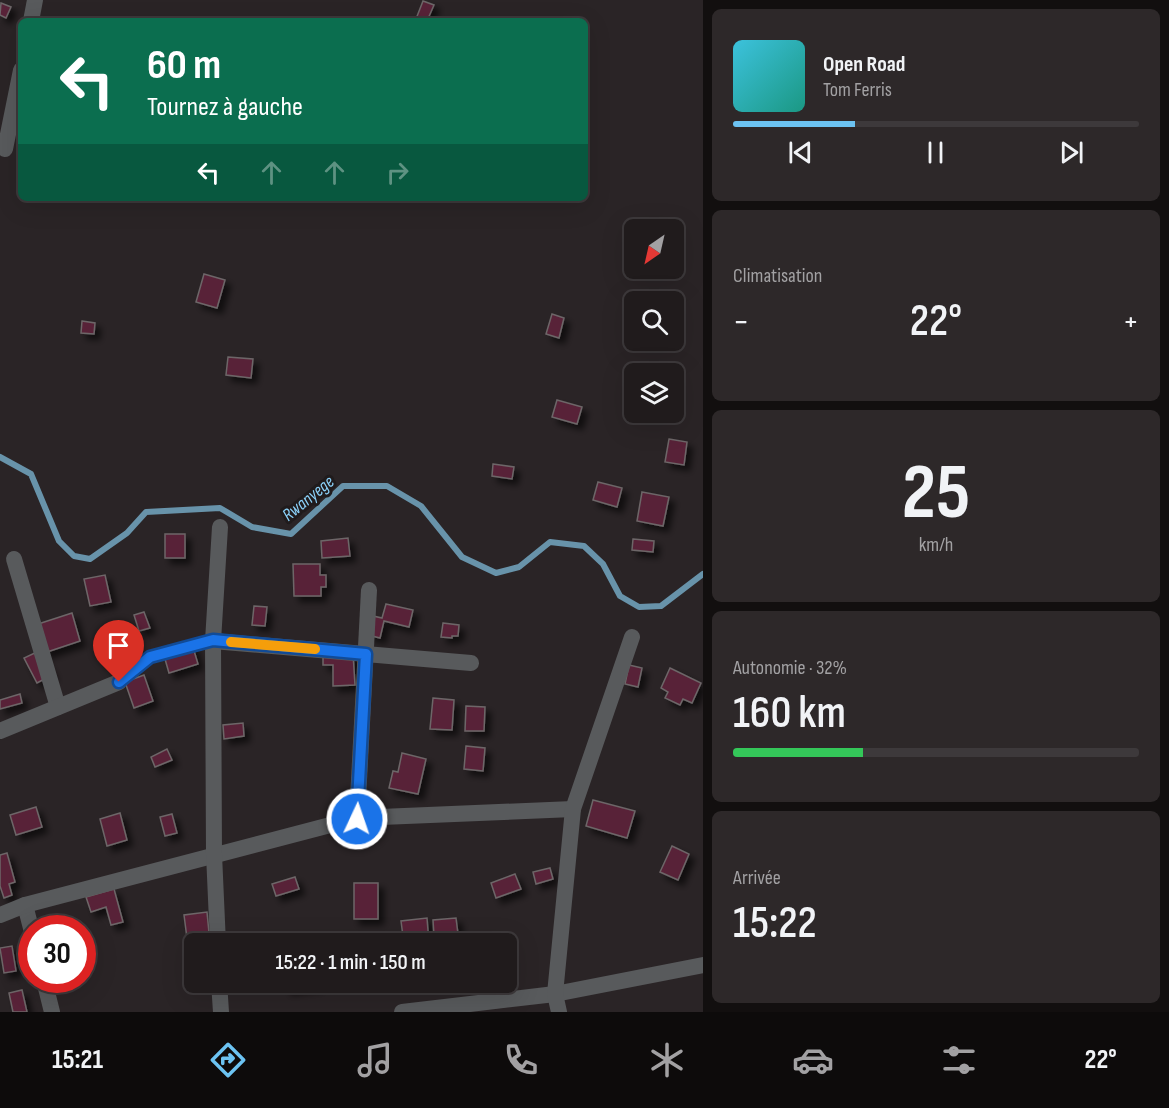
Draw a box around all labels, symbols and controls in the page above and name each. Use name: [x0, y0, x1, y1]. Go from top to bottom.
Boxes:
text: 60 m: [147, 40, 221, 91]
icon: left: [48, 42, 126, 120]
text: Open Road: [823, 51, 905, 78]
text: Tom Ferris: [823, 78, 892, 102]
text: Tournez à gauche: [147, 91, 303, 123]
icon: previous: [784, 136, 817, 169]
icon: pause: [919, 136, 952, 169]
icon: next: [1055, 136, 1088, 169]
icon: left: [192, 156, 225, 189]
icon: ahead: [255, 156, 288, 189]
icon: ahead: [318, 156, 351, 189]
icon: right: [381, 156, 414, 189]
north arrow: [624, 219, 684, 279]
map controls: [624, 219, 684, 423]
text: Climatisation: [733, 264, 822, 288]
button: search: [624, 291, 684, 351]
text: 22°: [910, 294, 962, 349]
text: −: [733, 302, 749, 342]
text: +: [1123, 302, 1139, 342]
button: layers: [624, 363, 684, 423]
text: 25: [902, 447, 970, 540]
water label: Rwanyege: [278, 471, 338, 526]
text: km/h: [919, 533, 953, 557]
pin: [93, 620, 144, 682]
icon: arrive: [102, 629, 135, 662]
text: Autonomie · 32%: [733, 656, 847, 680]
text: 160 km: [733, 686, 846, 741]
position arrow: [325, 787, 389, 851]
text: Arrivée: [733, 866, 781, 890]
text: 15:22: [733, 896, 817, 951]
speed limit sign: 30: [18, 915, 96, 993]
text: 15:22 · 1 min · 150 m: [275, 949, 426, 976]
icon: directions: [207, 1039, 249, 1081]
icon: music: [354, 1039, 396, 1081]
icon: phone: [500, 1039, 542, 1081]
icon: climate: [646, 1039, 688, 1081]
icon: car: [792, 1039, 834, 1081]
icon: filters: [938, 1039, 980, 1081]
text: 15:21: [52, 1044, 103, 1076]
text: 22°: [1085, 1044, 1117, 1076]

